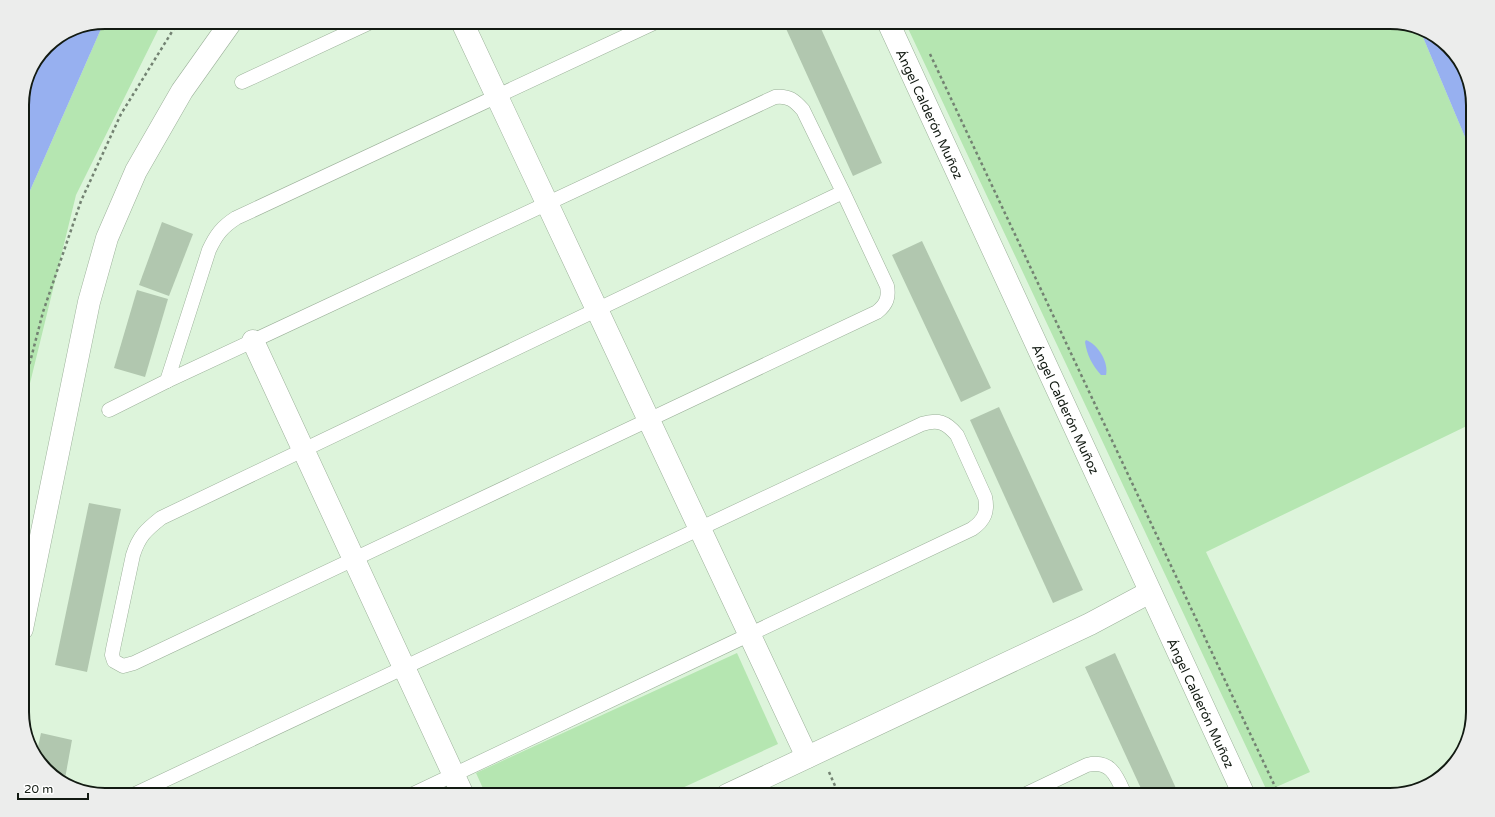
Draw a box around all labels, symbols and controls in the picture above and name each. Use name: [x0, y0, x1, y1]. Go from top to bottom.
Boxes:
street label: Ángel Calderón Muñoz: [892, 47, 966, 182]
street label: Ángel Calderón Muñoz: [1028, 342, 1102, 477]
street label: Ángel Calderón Muñoz: [1163, 636, 1237, 771]
scale bar: [18, 775, 88, 801]
text: 20 m: [24, 782, 53, 796]

